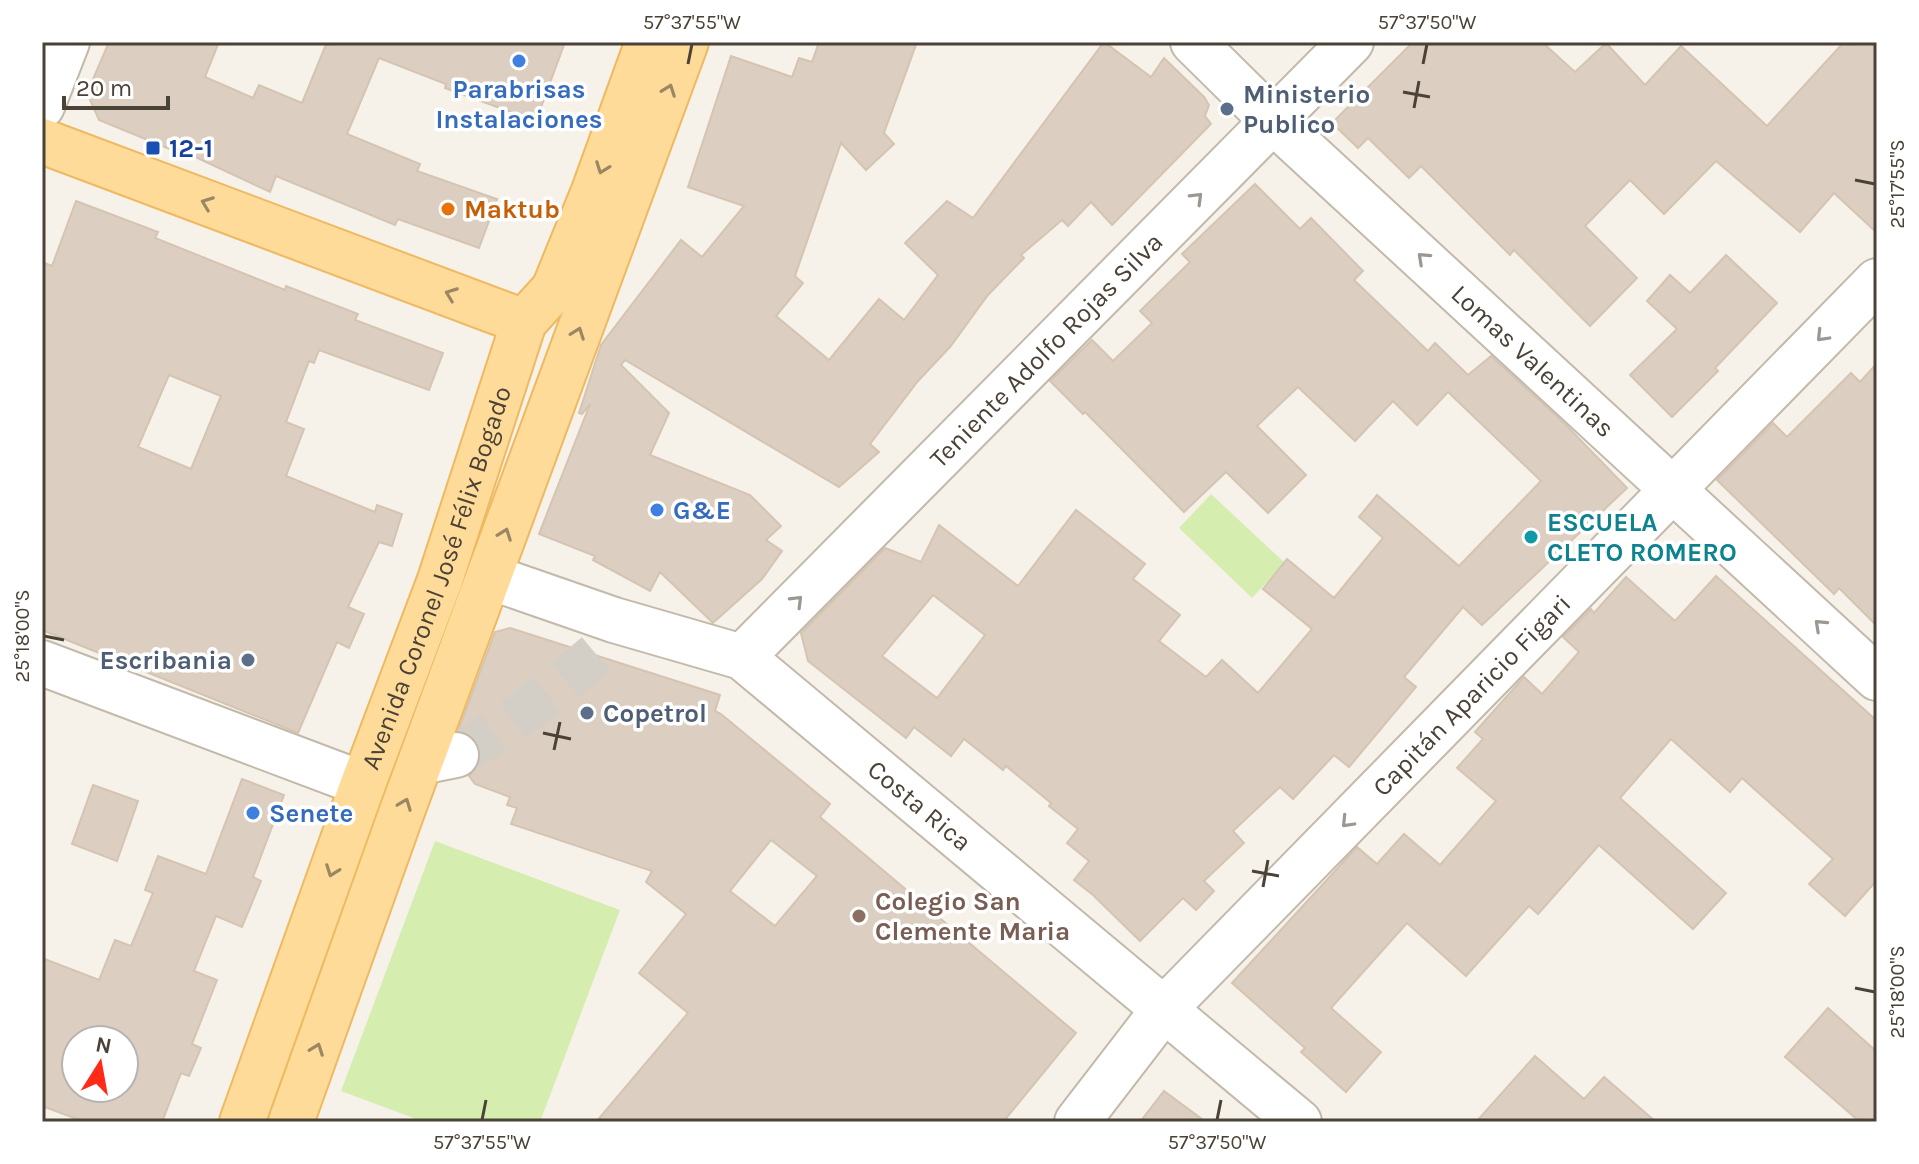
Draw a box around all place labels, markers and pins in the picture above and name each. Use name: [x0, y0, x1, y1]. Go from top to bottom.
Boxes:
marker: Parabrisas Instalaciones: [510, 52, 528, 70]
place label: Parabrisas Instalaciones: [435, 74, 603, 135]
place label: Ministerio Publico: [1243, 79, 1370, 140]
marker: Ministerio Publico: [1218, 100, 1236, 118]
place label: 12-1: [169, 133, 213, 164]
marker: 12-1: [144, 139, 162, 157]
place label: Maktub: [464, 194, 560, 225]
marker: Maktub: [439, 200, 457, 218]
place label: G&E: [673, 495, 731, 526]
marker: G&E: [648, 501, 666, 519]
place label: ESCUELA CLETO ROMERO: [1547, 507, 1737, 568]
marker: ESCUELA CLETO ROMERO: [1522, 528, 1540, 546]
place label: Escribania: [99, 645, 232, 676]
marker: Escribania: [239, 651, 257, 669]
place label: Copetrol: [603, 698, 707, 729]
marker: Copetrol: [578, 704, 596, 722]
place label: Senete: [269, 798, 353, 829]
marker: Senete: [244, 804, 262, 822]
place label: Colegio San Clemente Maria: [875, 886, 1070, 947]
marker: Colegio San Clemente Maria: [850, 907, 868, 925]

